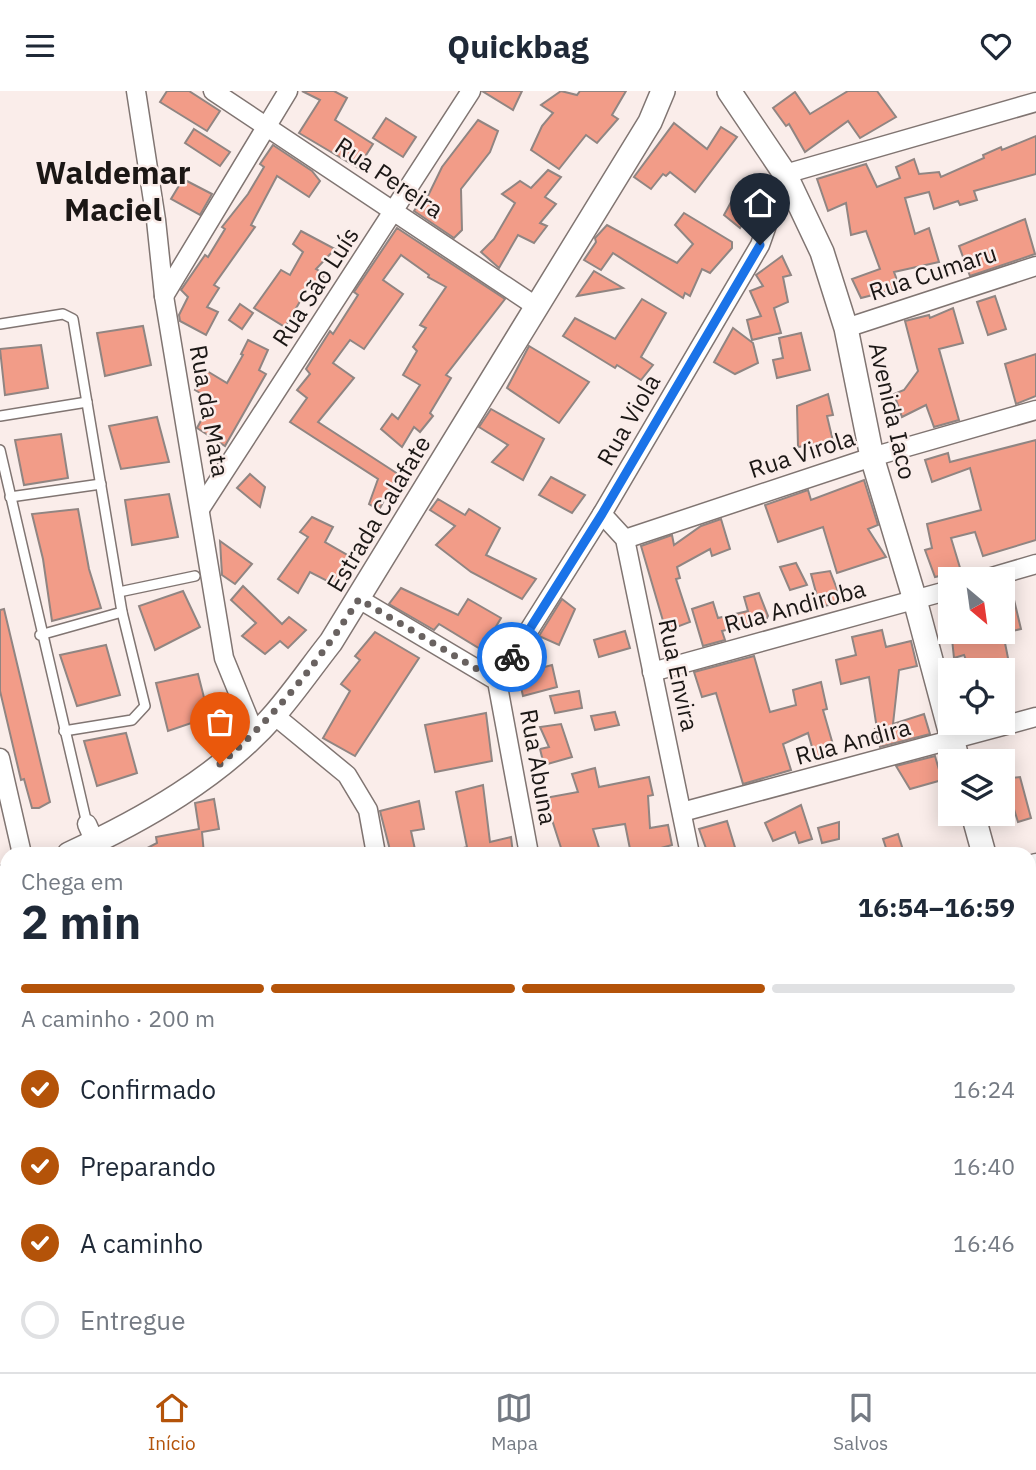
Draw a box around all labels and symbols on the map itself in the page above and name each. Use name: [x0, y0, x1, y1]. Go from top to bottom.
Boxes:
street label: Rua Pereira: [329, 129, 450, 225]
district label: Waldemar Maciel: [35, 151, 191, 230]
pin: [730, 173, 790, 245]
street label: Rua São Luís: [265, 221, 366, 352]
street label: Rua Cumaru: [865, 236, 1001, 308]
street label: Avenida Iaco: [862, 339, 924, 482]
street label: Rua da Mata: [183, 342, 237, 479]
street label: Rua Viola: [589, 368, 667, 471]
street label: Rua Virola: [745, 421, 859, 485]
street label: Estrada Calafate: [319, 429, 437, 598]
north arrow: [938, 567, 1015, 644]
street label: Rua Andiroba: [720, 572, 869, 640]
street label: Rua Envira: [651, 616, 707, 734]
courier: [477, 622, 547, 692]
pin: [190, 692, 250, 764]
street label: Rua Abuna: [513, 707, 565, 827]
street label: Rua Andira: [792, 710, 914, 772]

